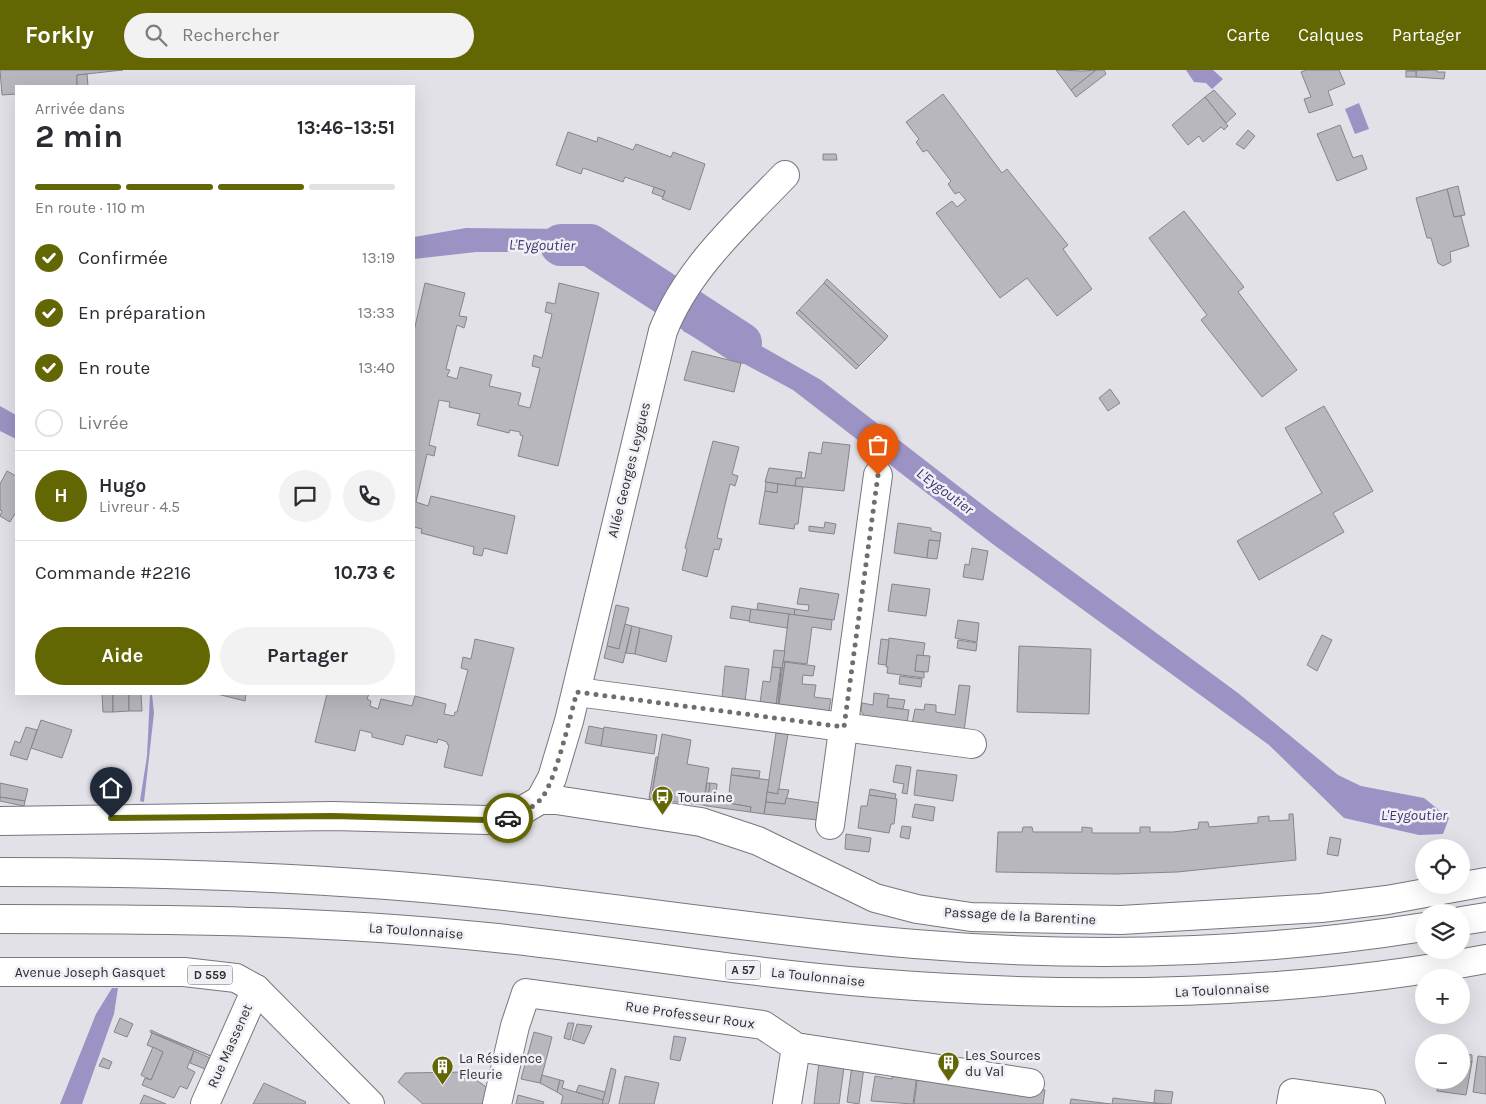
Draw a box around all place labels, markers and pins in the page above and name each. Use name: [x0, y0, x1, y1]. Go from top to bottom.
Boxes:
pin: [857, 424, 899, 475]
pin: [90, 767, 132, 818]
bus stop icon: Touraine: [650, 785, 674, 816]
place label: Touraine: [678, 789, 733, 806]
place label: Les Sources du Val: [965, 1047, 1041, 1080]
place label: La Résidence Fleurie: [459, 1050, 542, 1083]
building icon: Les Sources du Val: [937, 1051, 961, 1082]
building icon: La Résidence Fleurie: [431, 1054, 455, 1085]

